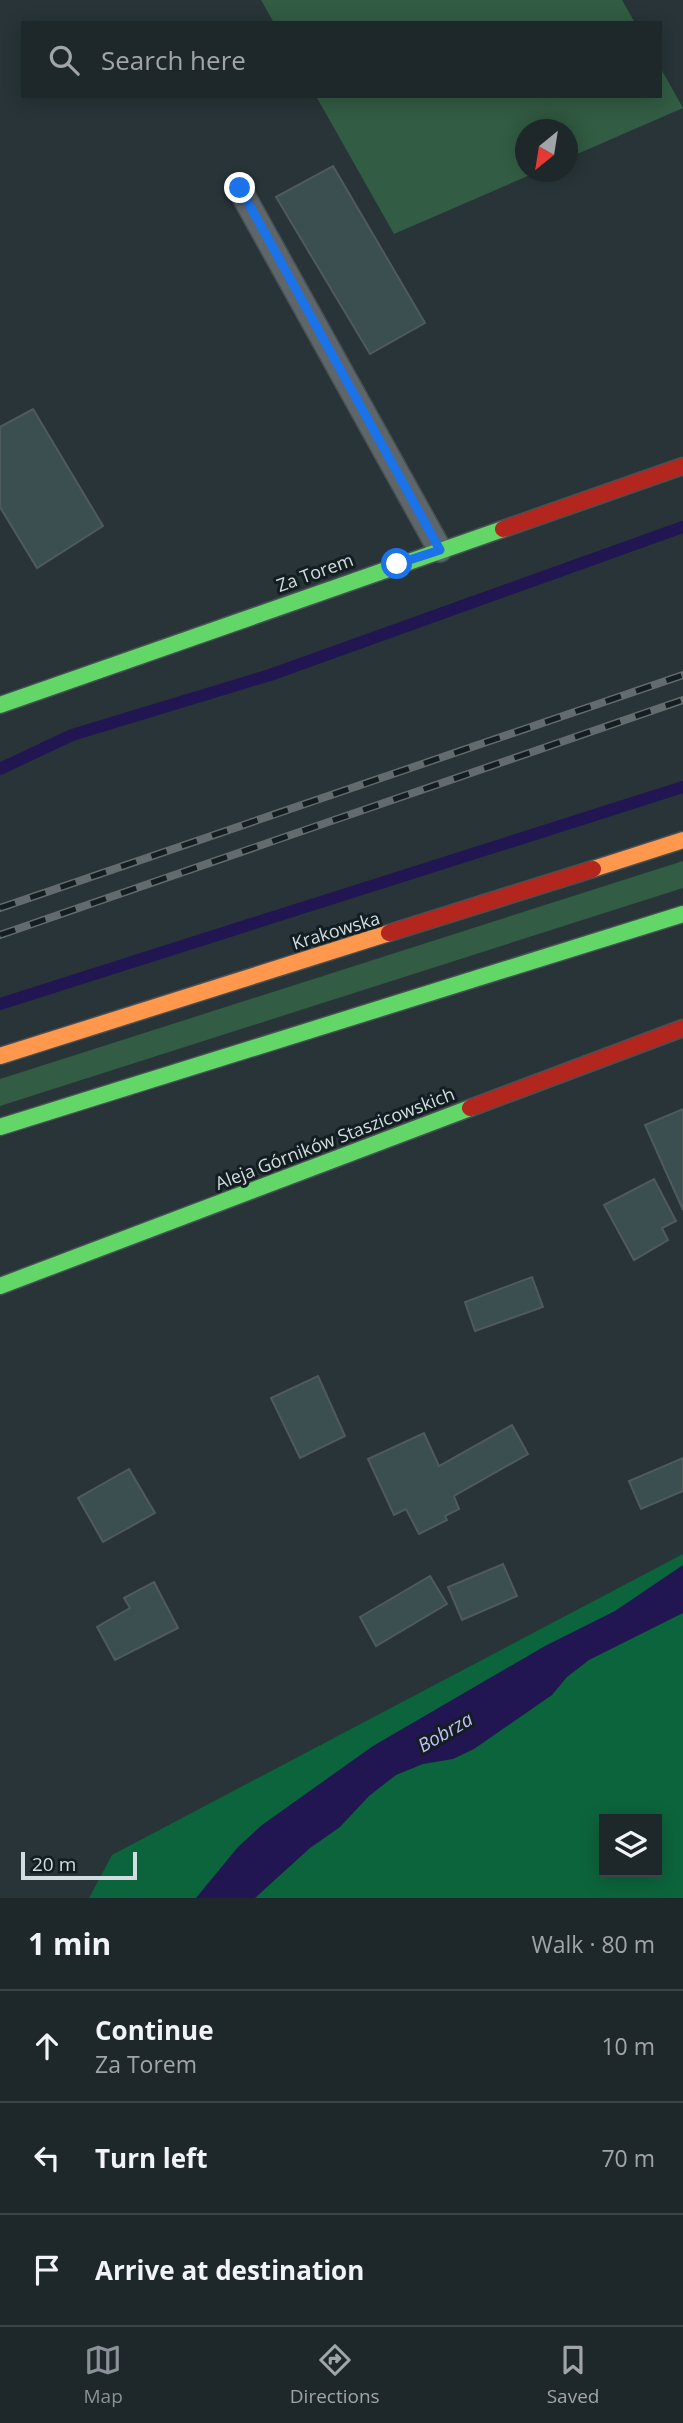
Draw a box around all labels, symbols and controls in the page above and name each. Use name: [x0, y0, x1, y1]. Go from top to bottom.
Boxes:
search box: [21, 21, 662, 98]
icon: search: [45, 41, 83, 79]
text: Search here: [101, 42, 246, 78]
north arrow: [515, 119, 578, 182]
route end: [224, 172, 255, 203]
street label: Za Torem: [273, 547, 356, 597]
route start: [381, 548, 412, 579]
street label: Krakowska: [289, 905, 383, 955]
street label: Aleja Górników Staszicowskich: [212, 1081, 458, 1195]
water label: Bobrza: [413, 1706, 478, 1758]
map controls: [599, 1814, 662, 1877]
button: layers: [599, 1814, 662, 1877]
scale bar: [21, 1849, 136, 1881]
text: 20 m: [32, 1851, 76, 1877]
text: 1 min: [28, 1923, 111, 1964]
text: Walk · 80 m: [532, 1928, 655, 1960]
text: Continue: [95, 2012, 214, 2048]
icon: ahead: [28, 2027, 66, 2065]
text: 10 m: [601, 2030, 655, 2062]
text: Za Torem: [95, 2048, 197, 2080]
icon: left: [28, 2139, 66, 2177]
text: Turn left: [95, 2140, 207, 2176]
text: 70 m: [601, 2142, 655, 2174]
icon: arrive: [28, 2251, 66, 2289]
text: Arrive at destination: [95, 2252, 364, 2288]
tab: Map: [84, 2341, 123, 2409]
tab: Directions: [290, 2341, 380, 2409]
tab: Saved: [547, 2341, 599, 2409]

